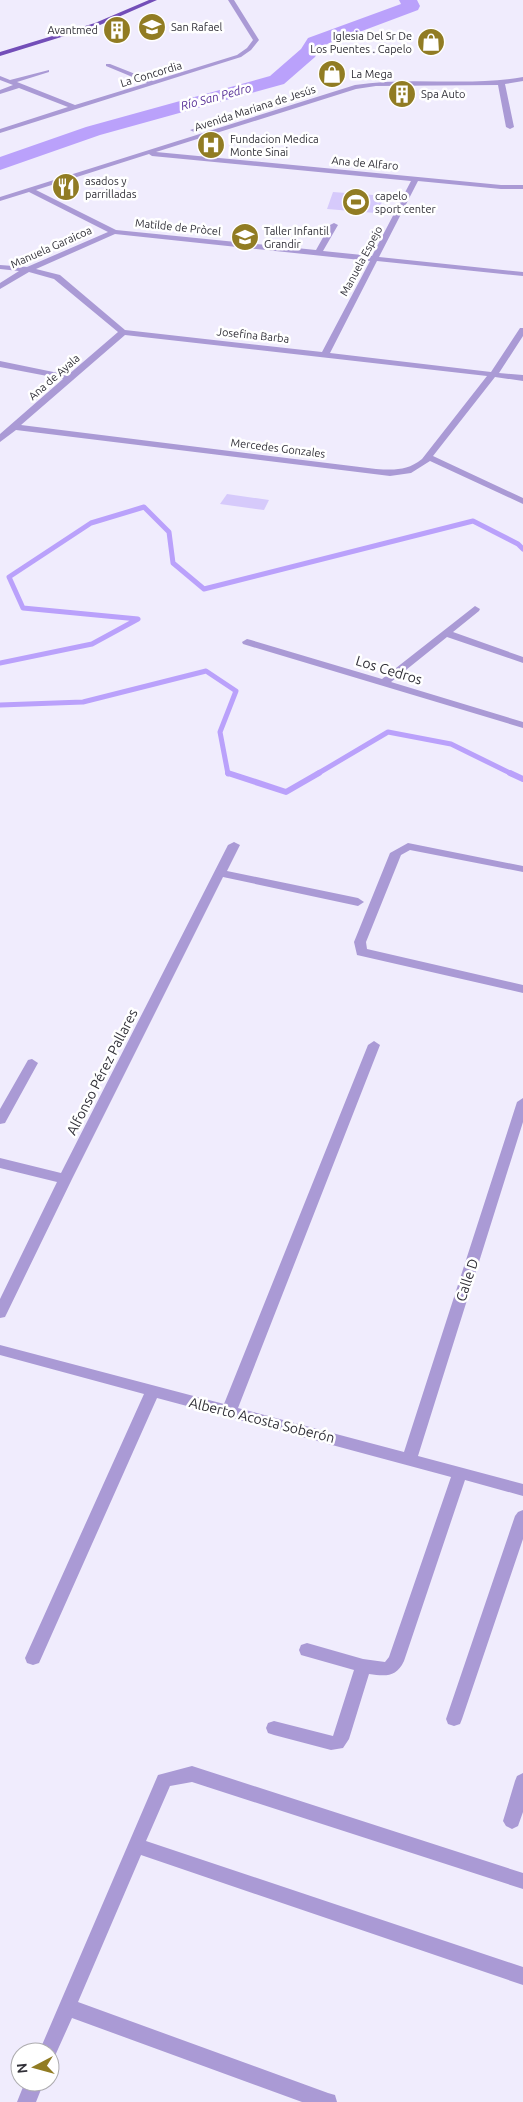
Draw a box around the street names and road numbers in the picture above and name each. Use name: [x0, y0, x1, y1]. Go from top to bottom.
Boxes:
street label: La Concordia: [119, 59, 183, 89]
street label: Avenida Mariana de Jesús: [193, 83, 317, 133]
street label: Ana de Alfaro: [331, 154, 399, 172]
street label: Matilde de Pròcel: [134, 217, 222, 237]
street label: Manuela Garaicoa: [9, 224, 93, 270]
street label: Manuela Espejo: [338, 224, 384, 298]
street label: Josefina Barba: [216, 325, 290, 345]
street label: Ana de Ayala: [26, 352, 82, 402]
street label: Mercedes Gonzales: [230, 436, 326, 460]
street label: Los Cedros: [354, 652, 424, 688]
street label: Alfonso Pérez Pallares: [63, 1006, 141, 1138]
street label: Calle D: [453, 1257, 481, 1303]
street label: Alberto Acosta Soberón: [188, 1394, 336, 1446]

